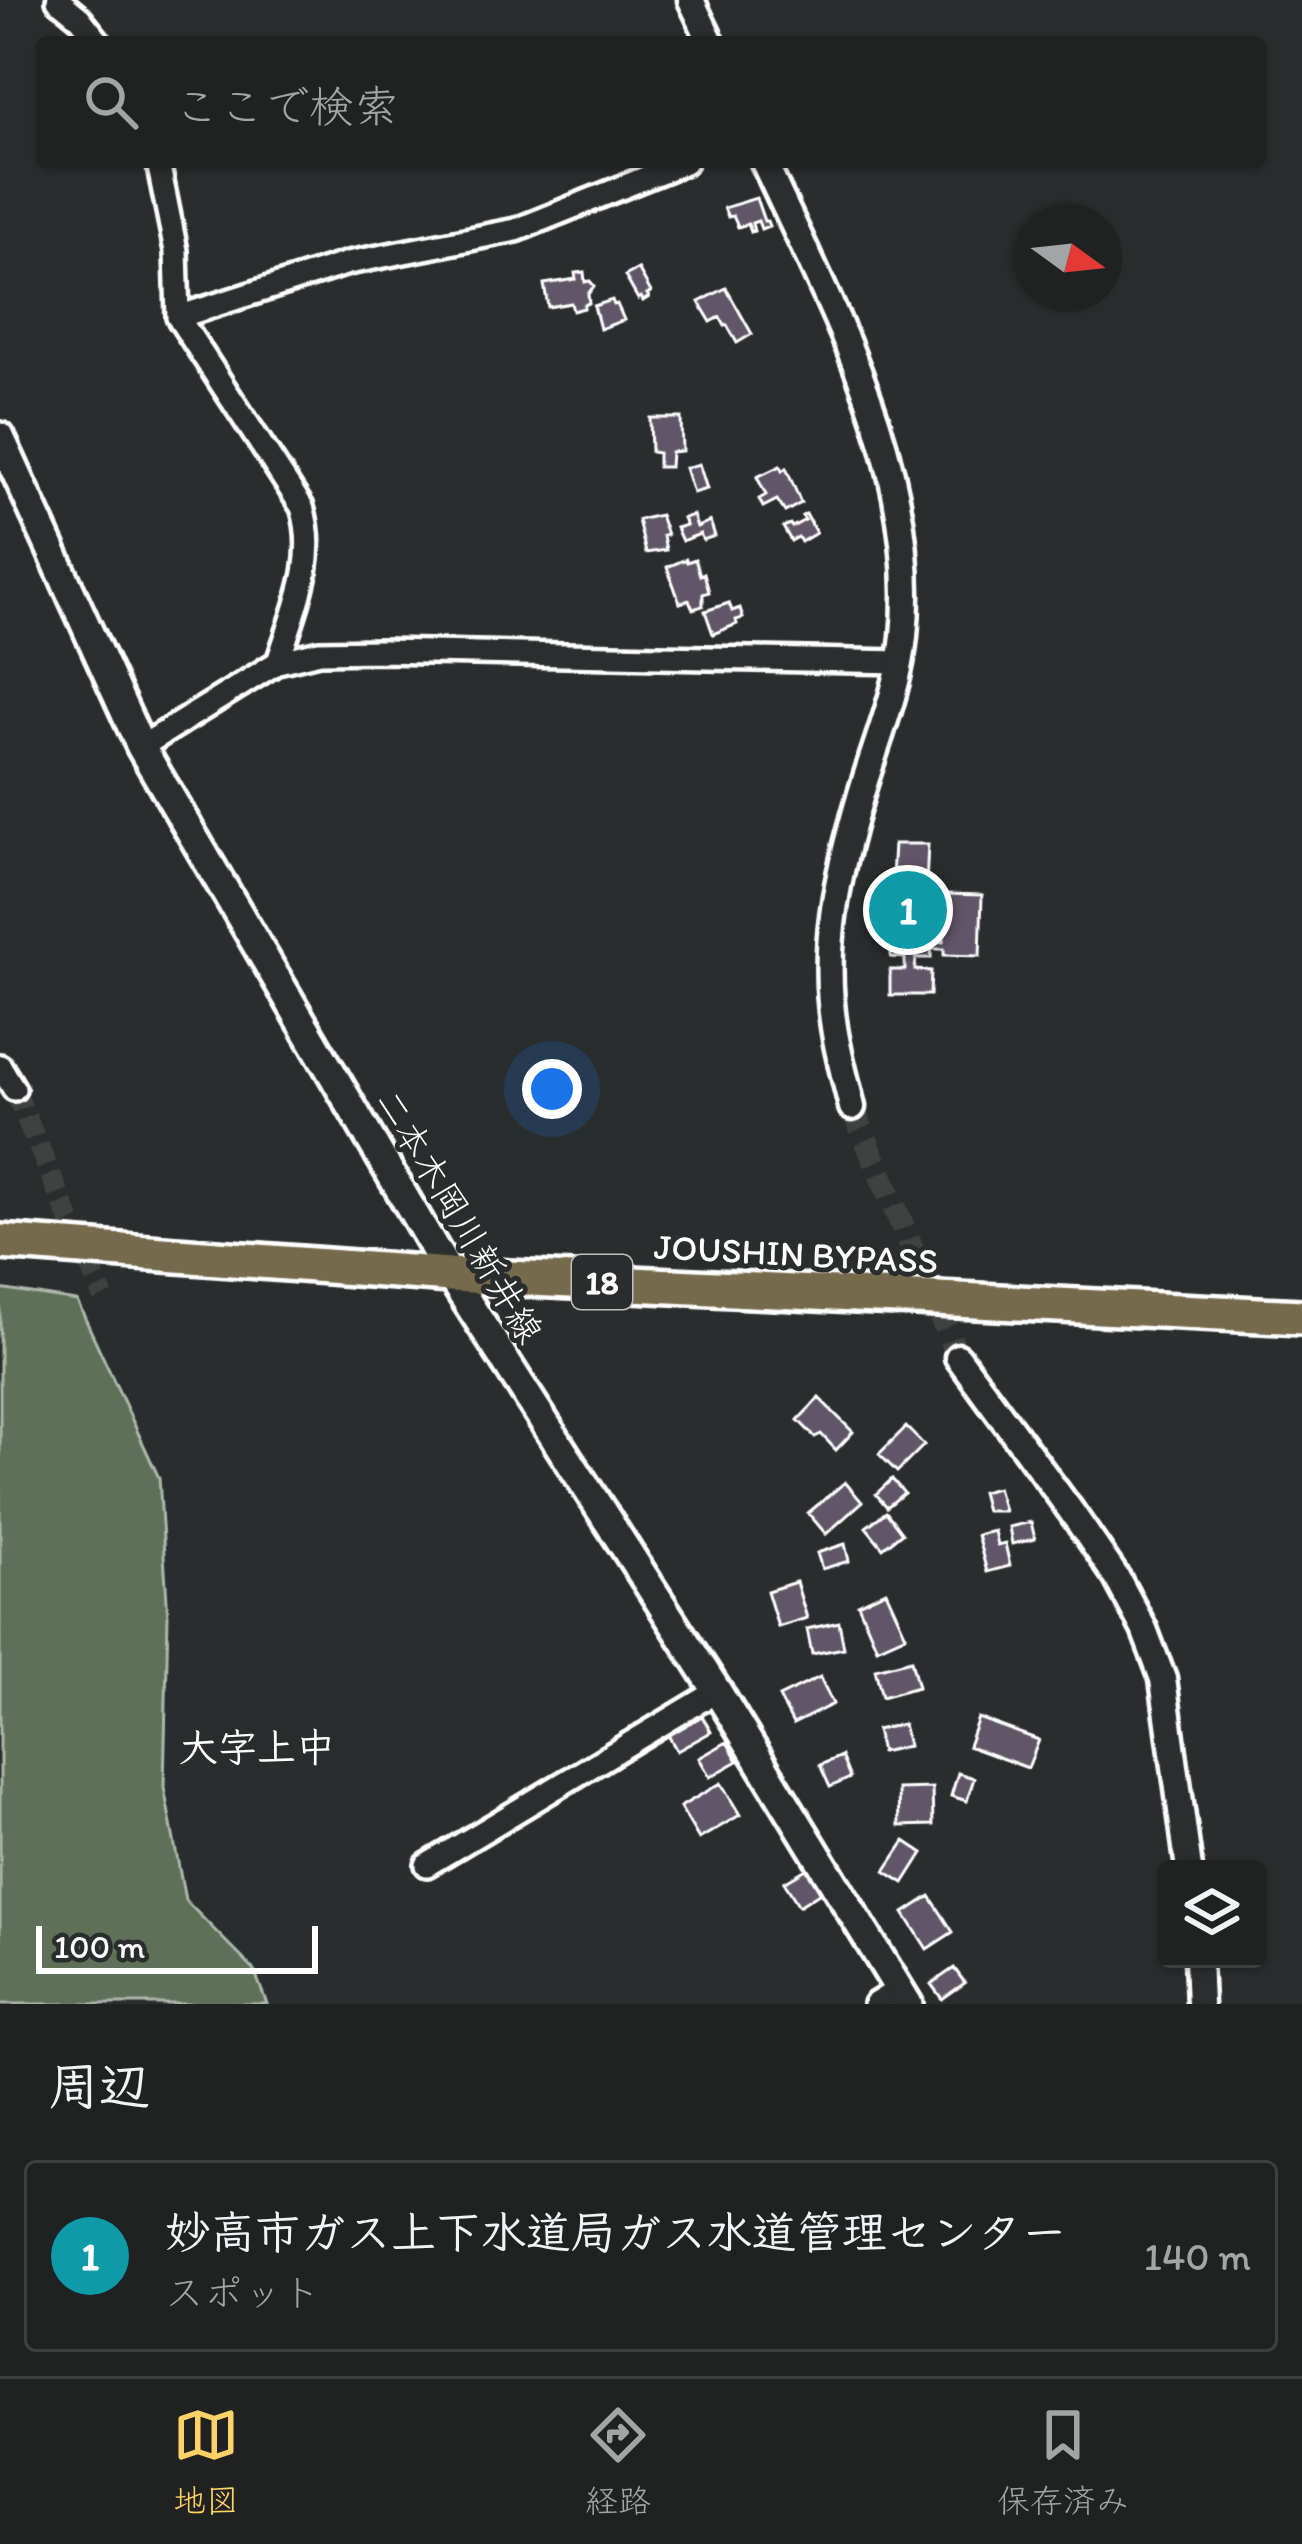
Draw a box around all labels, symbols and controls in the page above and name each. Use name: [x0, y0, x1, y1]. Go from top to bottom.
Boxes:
search box: [36, 36, 1266, 168]
icon: search: [78, 69, 144, 135]
text: ここで検索: [174, 79, 399, 133]
north arrow: [1014, 204, 1122, 312]
pin: 1: [869, 865, 947, 955]
your location: [522, 1059, 582, 1119]
street label: 二本木岡川新井線: [367, 1082, 552, 1351]
street label: JOUSHIN BYPASS: [653, 1225, 939, 1282]
road number: 18: [572, 1255, 632, 1309]
district label: 大字上中: [179, 1724, 335, 1771]
map controls: [1158, 1860, 1266, 1968]
button: layers: [1158, 1860, 1266, 1968]
scale bar: [36, 1920, 318, 1973]
text: 100 m: [54, 1927, 145, 1966]
text: 周辺: [48, 2056, 150, 2117]
text: 妙高市ガス上下水道局ガス水道管理センター: [165, 2205, 1067, 2259]
text: 1: [81, 2233, 99, 2280]
text: 140 m: [1144, 2233, 1251, 2280]
text: スポット: [165, 2269, 321, 2316]
tab: 地図: [173, 2402, 239, 2522]
tab: 経路: [585, 2402, 651, 2522]
tab: 保存済み: [997, 2402, 1129, 2522]

